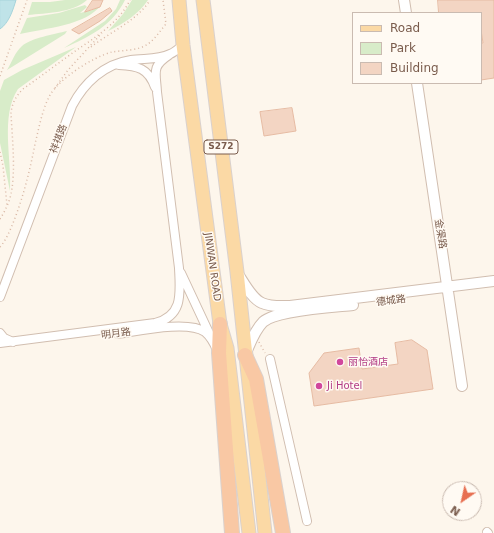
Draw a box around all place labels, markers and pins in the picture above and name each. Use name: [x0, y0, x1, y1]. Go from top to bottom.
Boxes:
place label: 丽怡酒店: [348, 356, 388, 368]
marker: 丽怡酒店: [335, 357, 345, 367]
place label: Ji Hotel: [327, 380, 362, 392]
marker: Ji Hotel: [314, 381, 324, 391]

